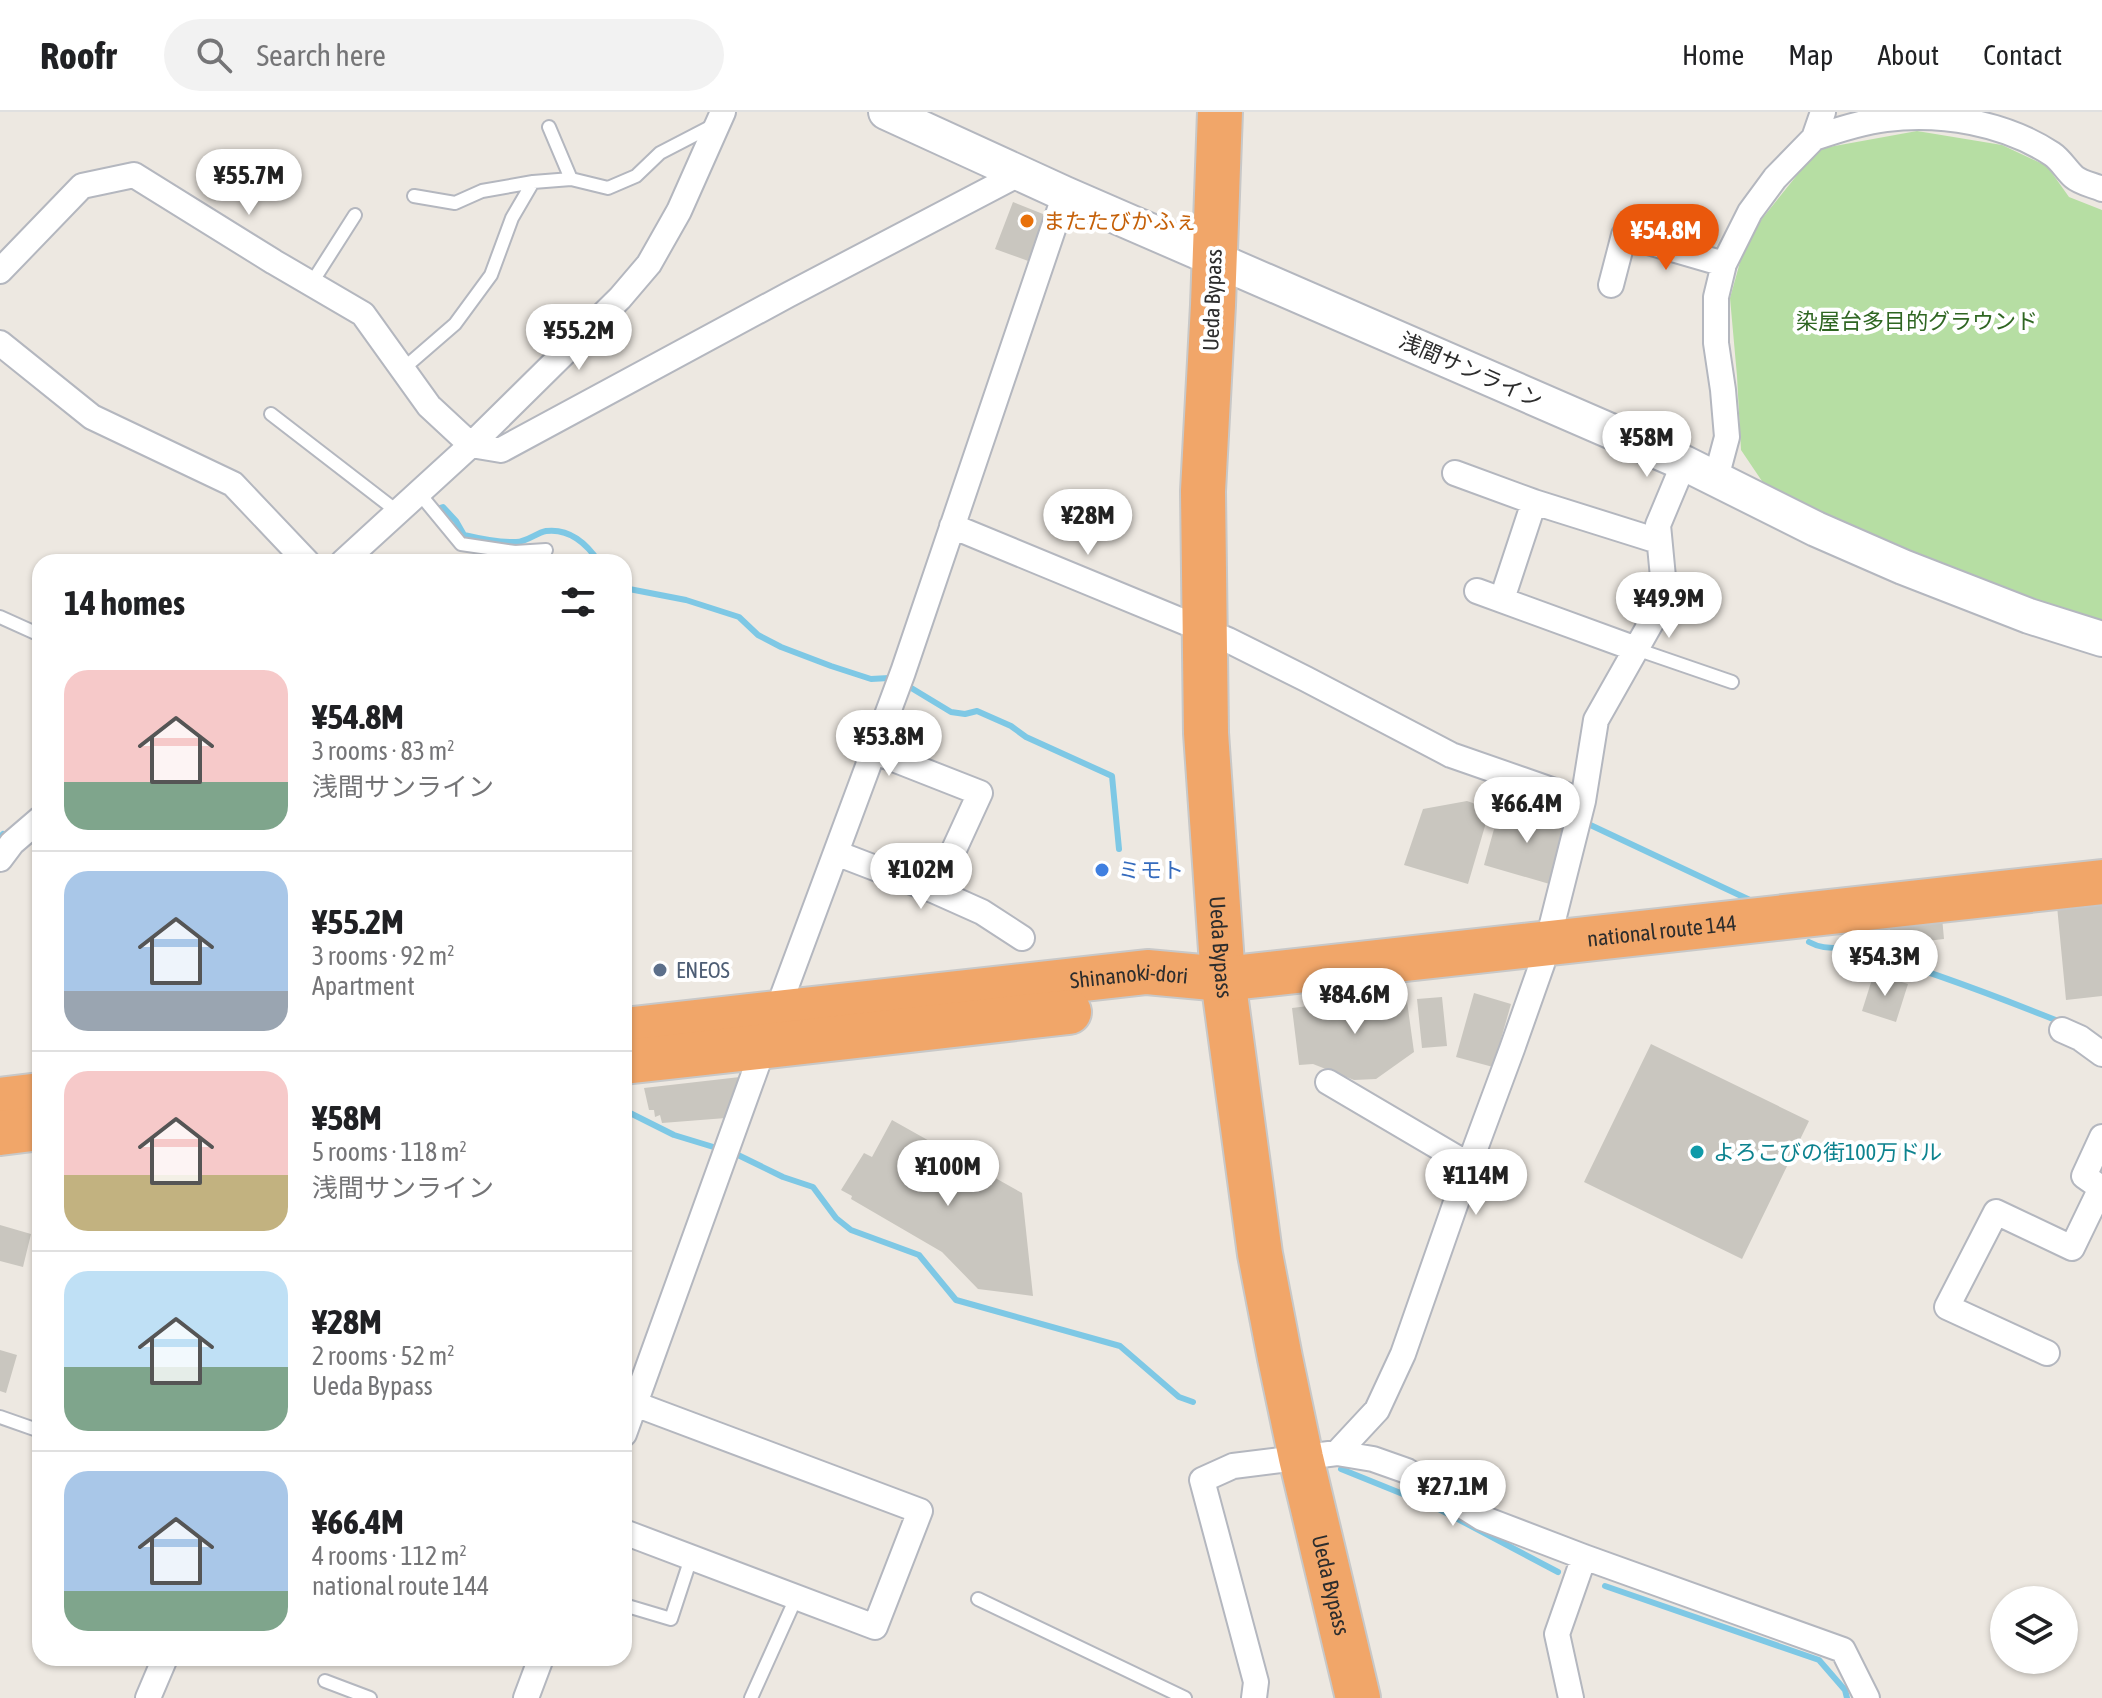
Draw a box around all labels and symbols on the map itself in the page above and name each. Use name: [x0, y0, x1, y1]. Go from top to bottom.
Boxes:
pin: ¥55.7M: [184, 149, 314, 217]
pin: ¥54.8M: [1601, 204, 1731, 272]
place label: またたびかふぇ: [1043, 208, 1197, 234]
marker: またたびかふぇ: [1018, 212, 1036, 230]
street label: Ueda Bypass: [1197, 248, 1227, 352]
pin: ¥55.2M: [514, 304, 644, 372]
park label: 染屋台多目的グラウンド: [1796, 308, 2038, 334]
street label: 浅間サンライン: [1395, 327, 1547, 413]
pin: ¥58M: [1600, 411, 1694, 479]
pin: ¥28M: [1041, 489, 1135, 557]
pin: ¥49.9M: [1604, 572, 1734, 640]
pin: ¥53.8M: [824, 710, 954, 778]
pin: ¥66.4M: [1462, 777, 1592, 845]
pin: ¥102M: [865, 843, 977, 911]
place label: ミモト: [1118, 857, 1184, 883]
marker: ミモト: [1093, 861, 1111, 879]
street label: Ueda Bypass: [1204, 895, 1238, 1000]
street label: national route 144: [1586, 909, 1738, 952]
pin: ¥54.3M: [1820, 930, 1950, 998]
place label: ENEOS: [676, 957, 730, 983]
street label: Shinanoki-dori: [1068, 959, 1189, 993]
marker: ENEOS: [651, 961, 669, 979]
pin: ¥84.6M: [1290, 968, 1420, 1036]
place label: よろこびの街100万ドル: [1713, 1139, 1942, 1165]
pin: ¥100M: [892, 1140, 1004, 1208]
marker: よろこびの街100万ドル: [1688, 1143, 1706, 1161]
pin: ¥114M: [1420, 1149, 1532, 1217]
pin: ¥27.1M: [1388, 1460, 1518, 1528]
street label: Ueda Bypass: [1307, 1532, 1356, 1638]

